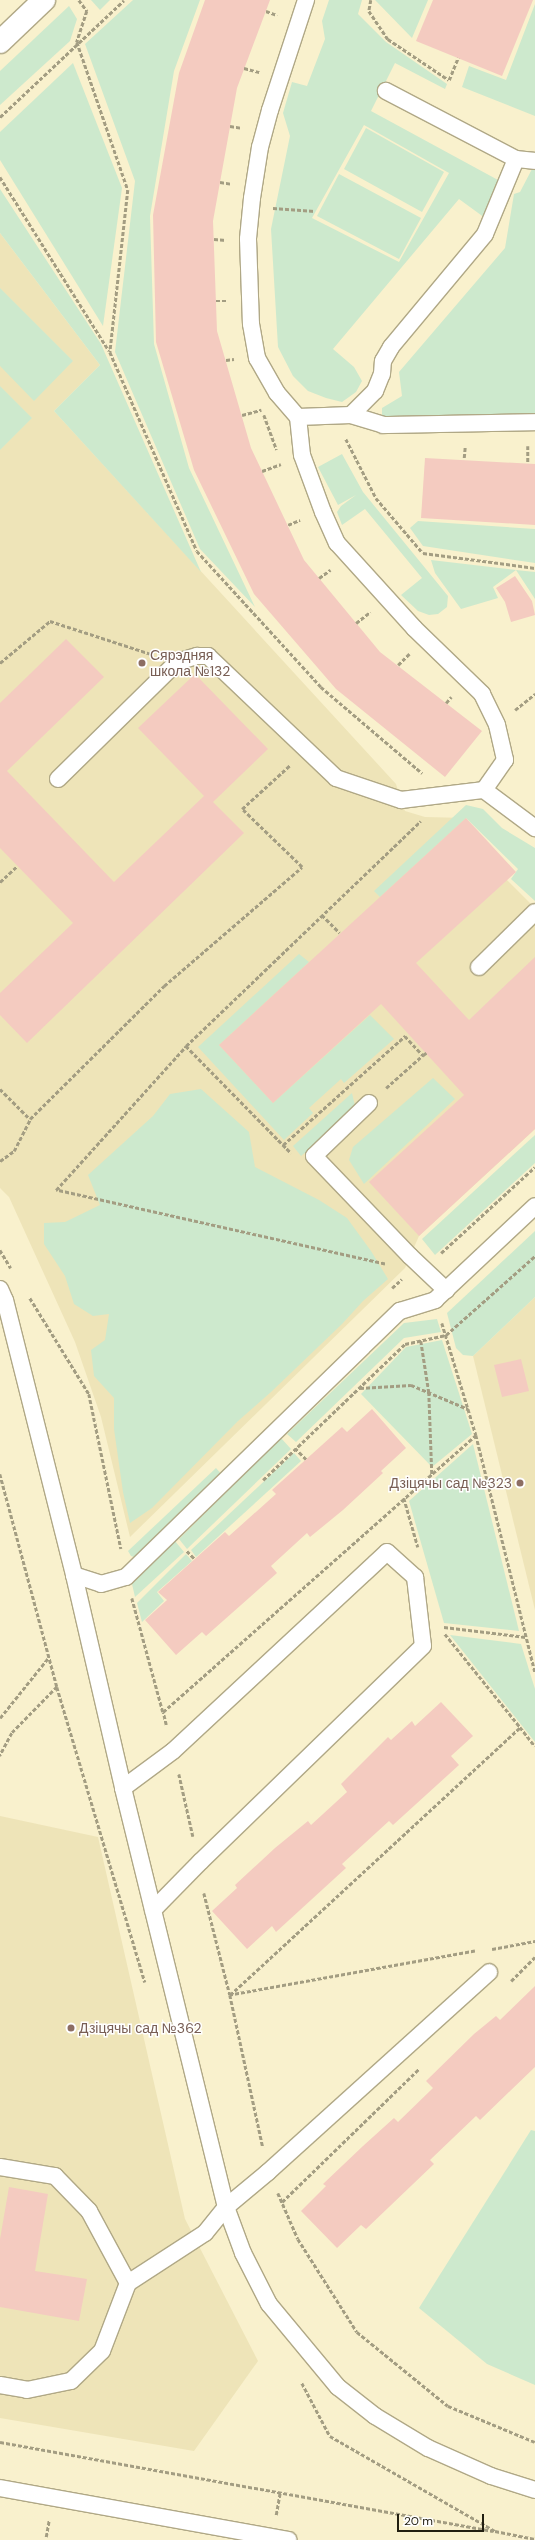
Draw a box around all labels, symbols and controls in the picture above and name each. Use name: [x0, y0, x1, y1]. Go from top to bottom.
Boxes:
place label: Сярэдняя школа №132: [150, 647, 230, 680]
marker: Сярэдняя школа №132: [137, 658, 147, 668]
place label: Дзіцячы сад №323: [390, 1475, 512, 1491]
marker: Дзіцячы сад №323: [515, 1478, 525, 1488]
place label: Дзіцячы сад №362: [79, 2020, 202, 2036]
marker: Дзіцячы сад №362: [66, 2023, 76, 2033]
scale bar: [399, 2506, 486, 2532]
text: 20 m: [404, 2513, 433, 2529]

